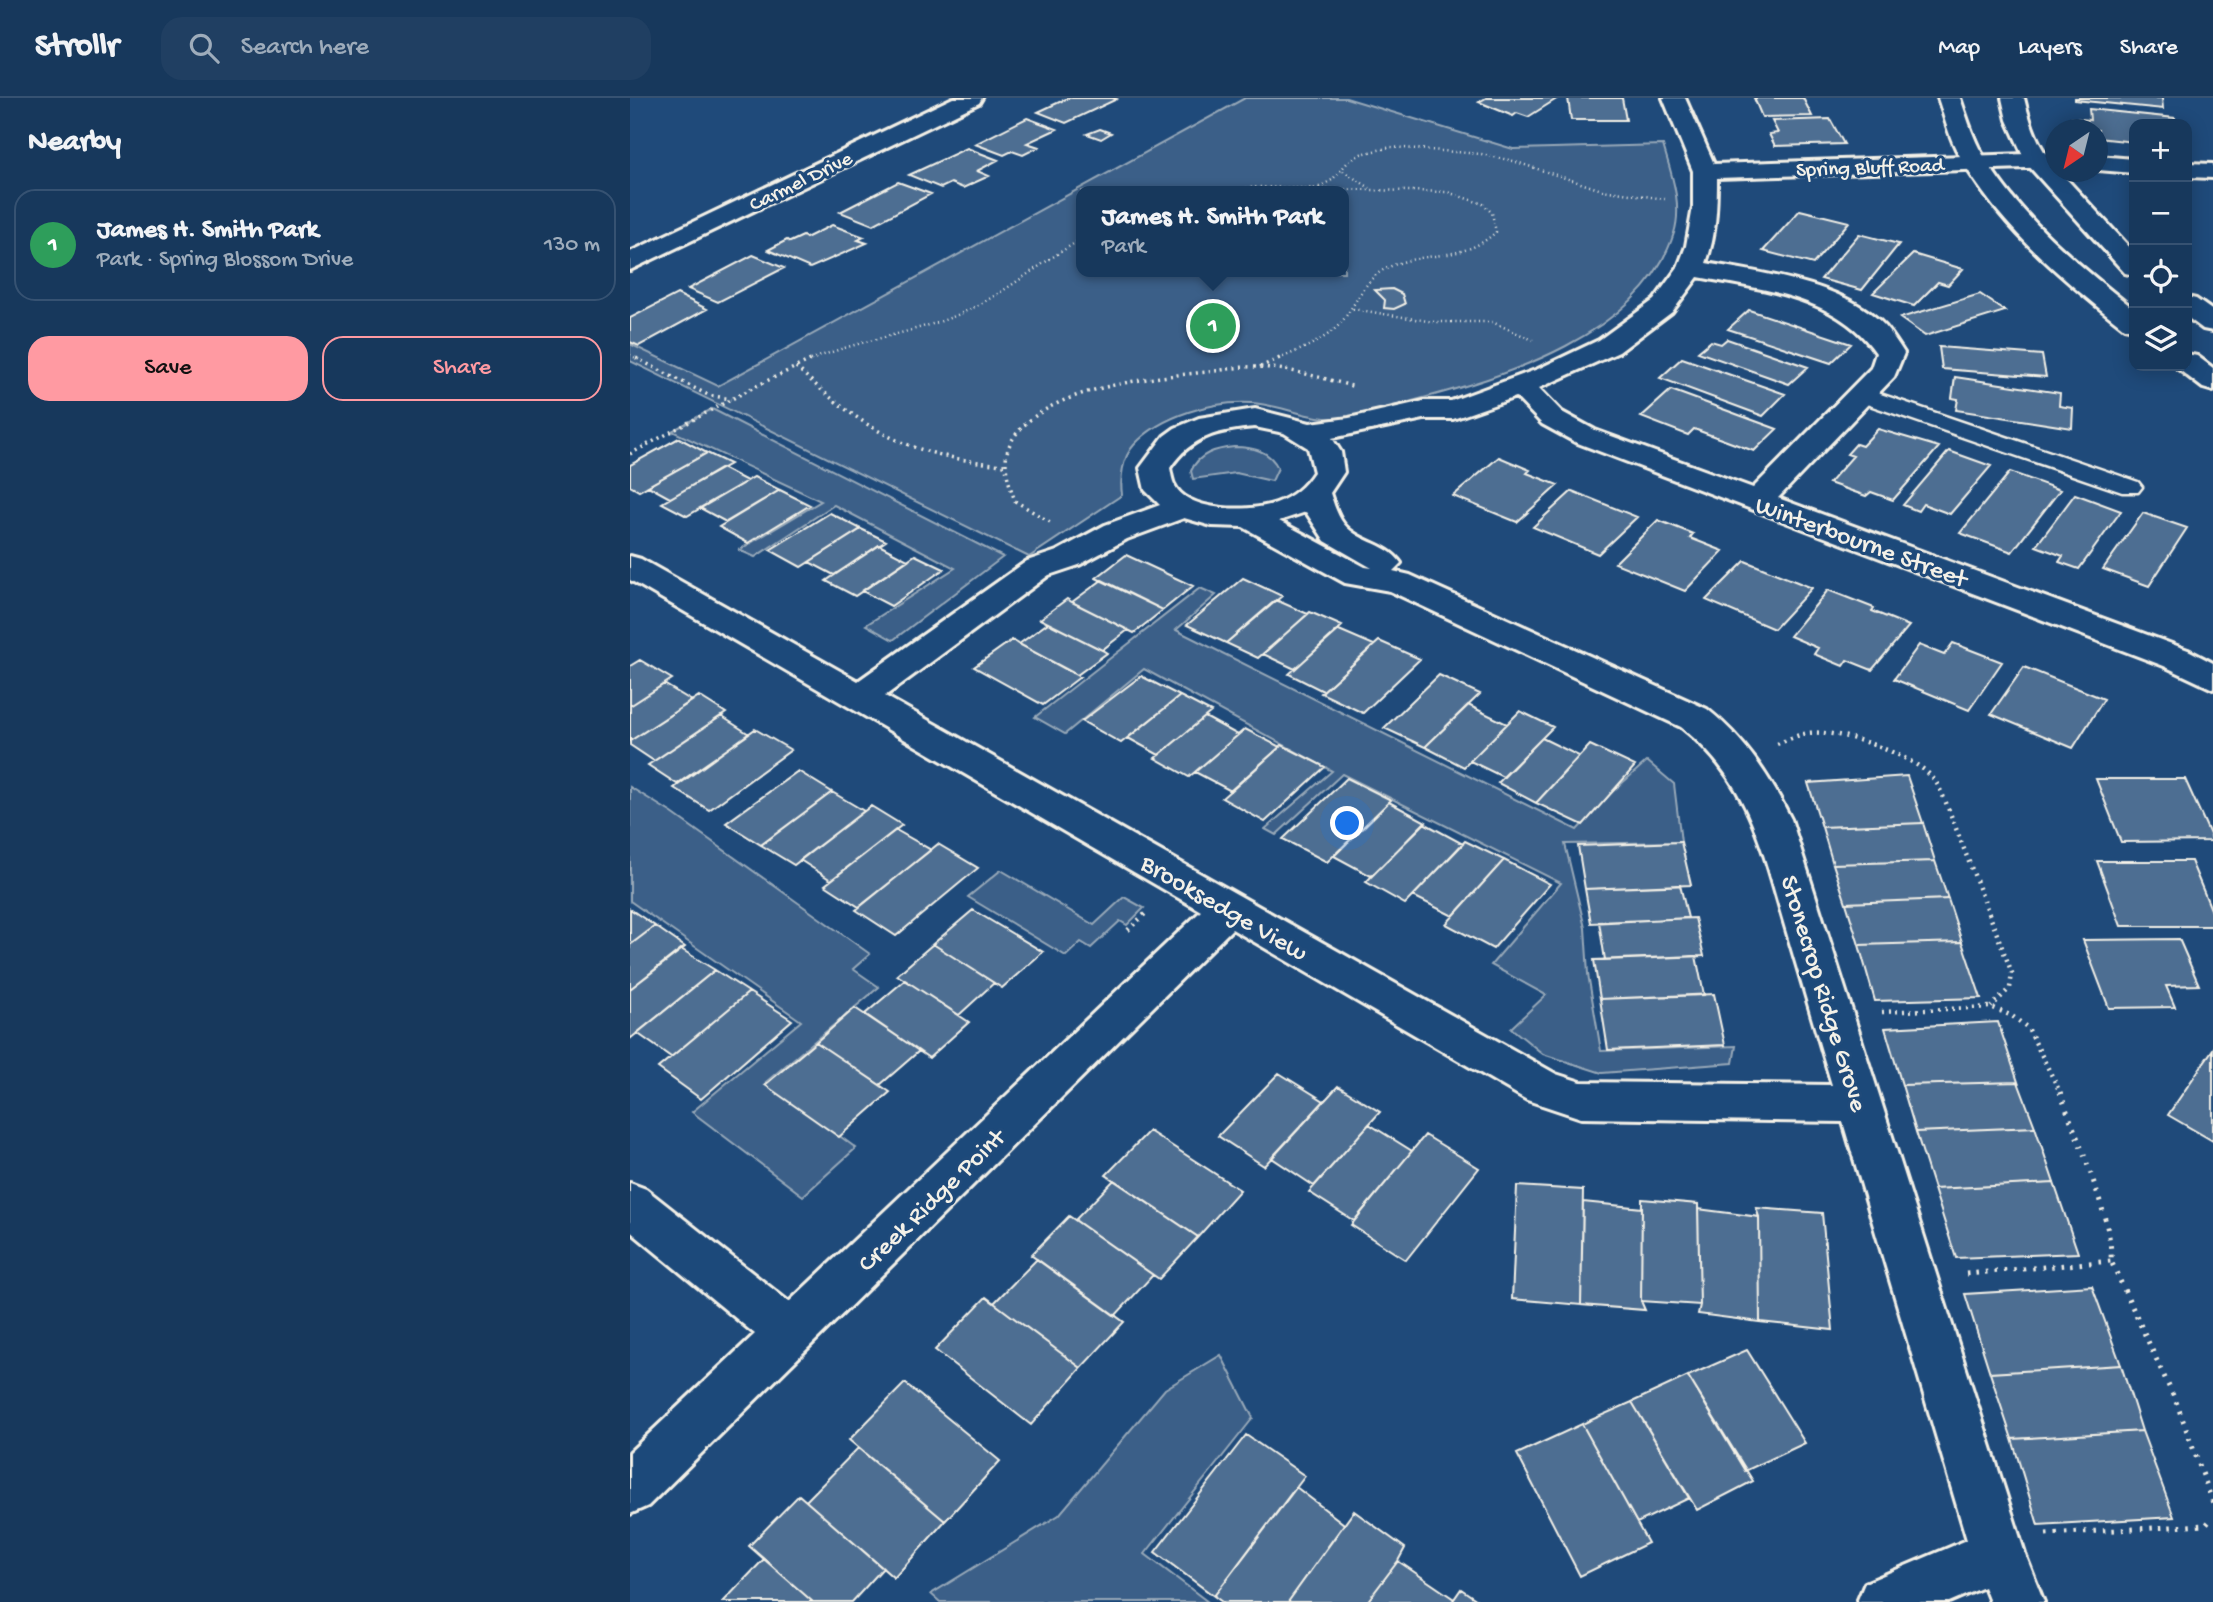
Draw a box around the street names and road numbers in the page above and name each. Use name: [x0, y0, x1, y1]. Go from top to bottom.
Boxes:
street label: Carmel Drive: [746, 147, 858, 219]
street label: Spring Bluff Road: [1796, 154, 1946, 185]
street label: Winterbourne Street: [1750, 491, 1973, 598]
street label: Brooksedge View: [1133, 849, 1312, 970]
street label: Stonecrop Ridge Grove: [1771, 873, 1873, 1117]
street label: Creek Ridge Point: [853, 1122, 1015, 1280]

